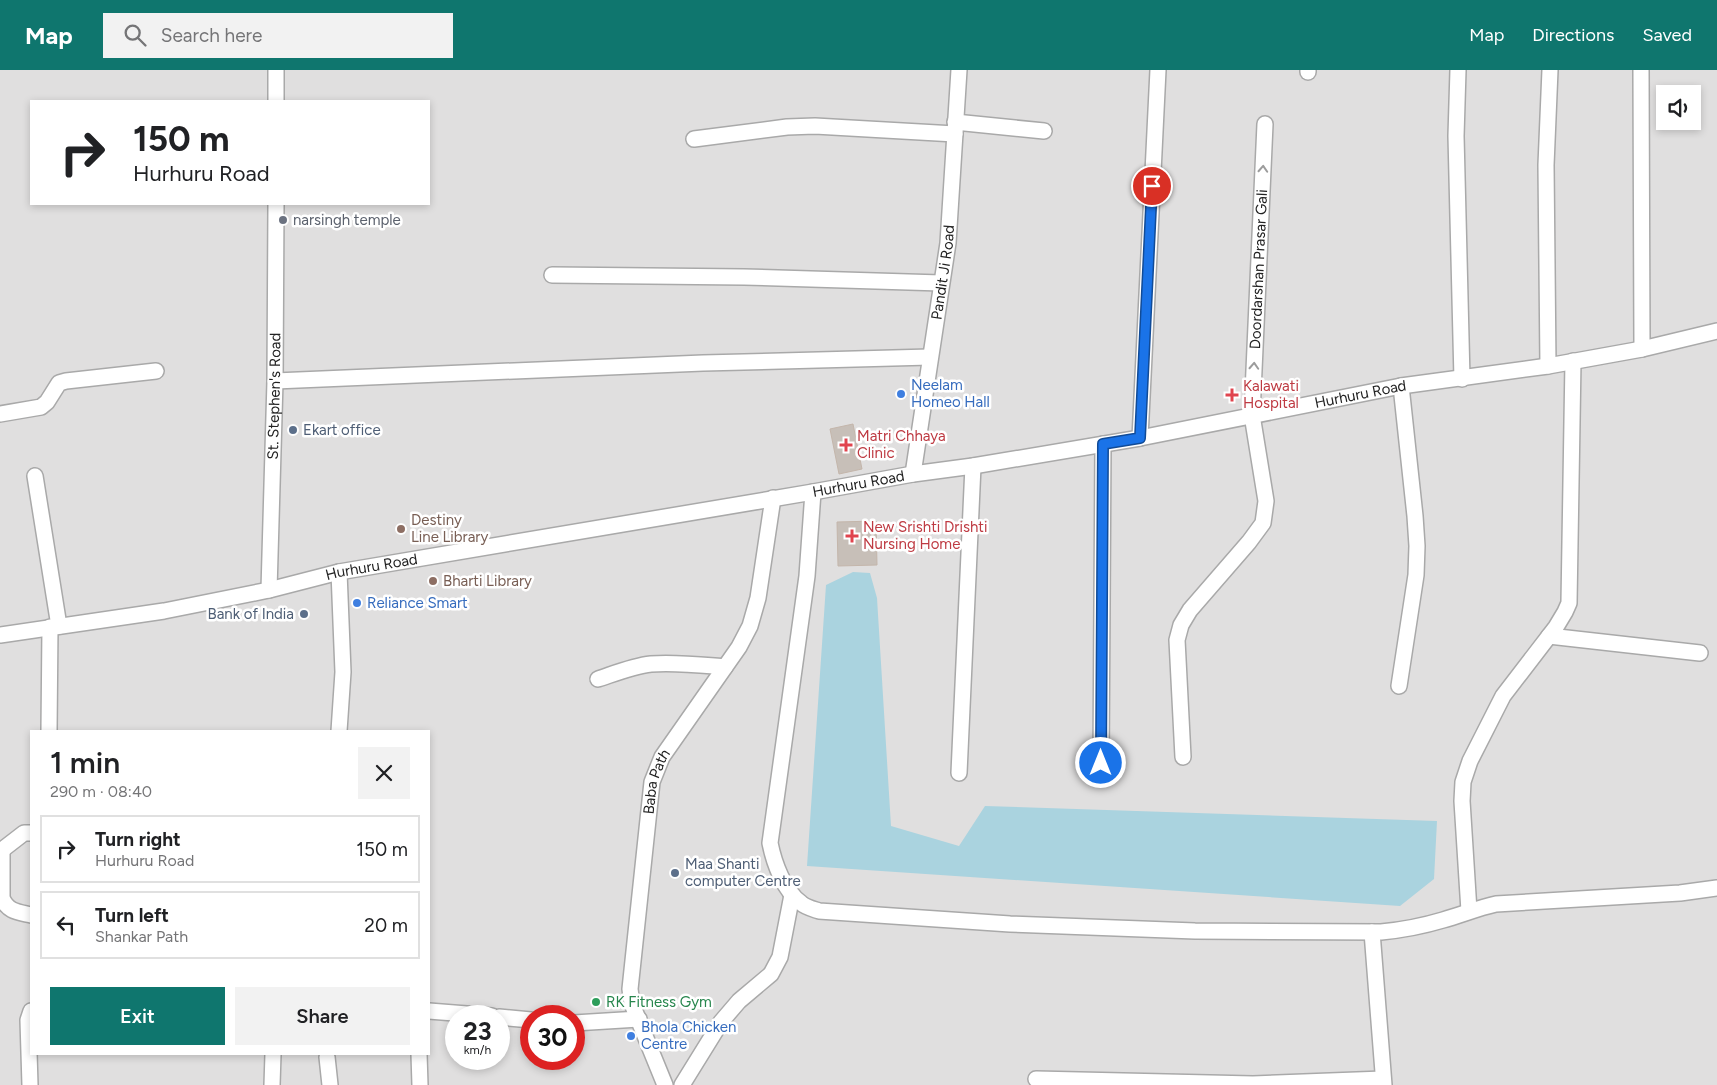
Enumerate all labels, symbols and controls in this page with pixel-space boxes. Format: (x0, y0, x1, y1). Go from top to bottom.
search box (103, 13, 453, 58)
text: Map (25, 21, 73, 50)
icon: search (121, 21, 149, 49)
text: Search here (161, 24, 262, 47)
text: Map (1469, 24, 1504, 46)
text: Directions (1532, 24, 1614, 46)
text: Saved (1642, 24, 1692, 46)
map controls (1656, 85, 1701, 130)
button: sound (1656, 85, 1701, 130)
text: 150 m (133, 118, 230, 160)
icon: right (50, 120, 115, 185)
text: Hurhuru Road (133, 160, 270, 187)
pin (1131, 165, 1173, 207)
one-way arrow (1258, 165, 1269, 173)
icon: arrive (1138, 172, 1166, 200)
street label: Doordarshan Prasar Gali (1246, 189, 1271, 350)
place label: narsingh temple (293, 211, 401, 229)
marker: narsingh temple (277, 214, 289, 226)
street label: Pandit Ji Road (927, 224, 958, 321)
street label: St. Stephen's Road (264, 333, 284, 460)
one-way arrow (1249, 362, 1260, 370)
place label: Neelam Homeo Hall (911, 376, 990, 411)
street label: Hurhuru Road (1313, 376, 1407, 412)
place label: Kalawati Hospital (1243, 377, 1299, 412)
marker: Neelam Homeo Hall (895, 388, 907, 400)
marker: Kalawati Hospital (1225, 388, 1239, 402)
place label: Ekart office (303, 421, 381, 439)
marker: Ekart office (287, 424, 299, 436)
place label: Matri Chhaya Clinic (857, 427, 946, 462)
marker: Matri Chhaya Clinic (839, 438, 853, 452)
street label: Hurhuru Road (811, 467, 906, 501)
place label: Destiny Line Library (411, 511, 488, 546)
place label: New Srishti Drishti Nursing Home (863, 518, 987, 553)
marker: Destiny Line Library (395, 523, 407, 535)
marker: New Srishti Drishti Nursing Home (845, 529, 859, 543)
street label: Hurhuru Road (323, 550, 419, 584)
place label: Bharti Library (443, 572, 532, 590)
marker: Bharti Library (427, 575, 439, 587)
place label: Reliance Smart (367, 594, 468, 612)
marker: Reliance Smart (351, 597, 363, 609)
place label: Bank of India (208, 605, 294, 623)
marker: Bank of India (298, 608, 310, 620)
position arrow (1074, 736, 1126, 788)
text: 1 min (50, 744, 120, 781)
street label: Baba Path (640, 745, 674, 815)
button: close (358, 747, 410, 799)
text: 290 m · 08:40 (50, 782, 152, 801)
text: Turn right (95, 828, 181, 851)
icon: right (52, 835, 80, 863)
text: 150 m (356, 838, 408, 861)
text: Hurhuru Road (95, 851, 194, 870)
place label: Maa Shanti computer Centre (685, 855, 801, 890)
marker: Maa Shanti computer Centre (669, 867, 681, 879)
text: Turn left (95, 904, 169, 927)
icon: left (52, 911, 80, 939)
text: 20 m (364, 914, 408, 937)
text: Shankar Path (95, 927, 188, 946)
button: Exit (50, 987, 225, 1045)
button: Share (235, 987, 410, 1045)
place label: RK Fitness Gym (606, 993, 712, 1011)
marker: RK Fitness Gym (590, 996, 602, 1008)
speed limit sign: 30 (520, 1005, 585, 1070)
text: 23 (463, 1016, 492, 1046)
place label: Bhola Chicken Centre (641, 1018, 736, 1053)
marker: Bhola Chicken Centre (625, 1030, 637, 1042)
text: km/h (464, 1043, 491, 1057)

